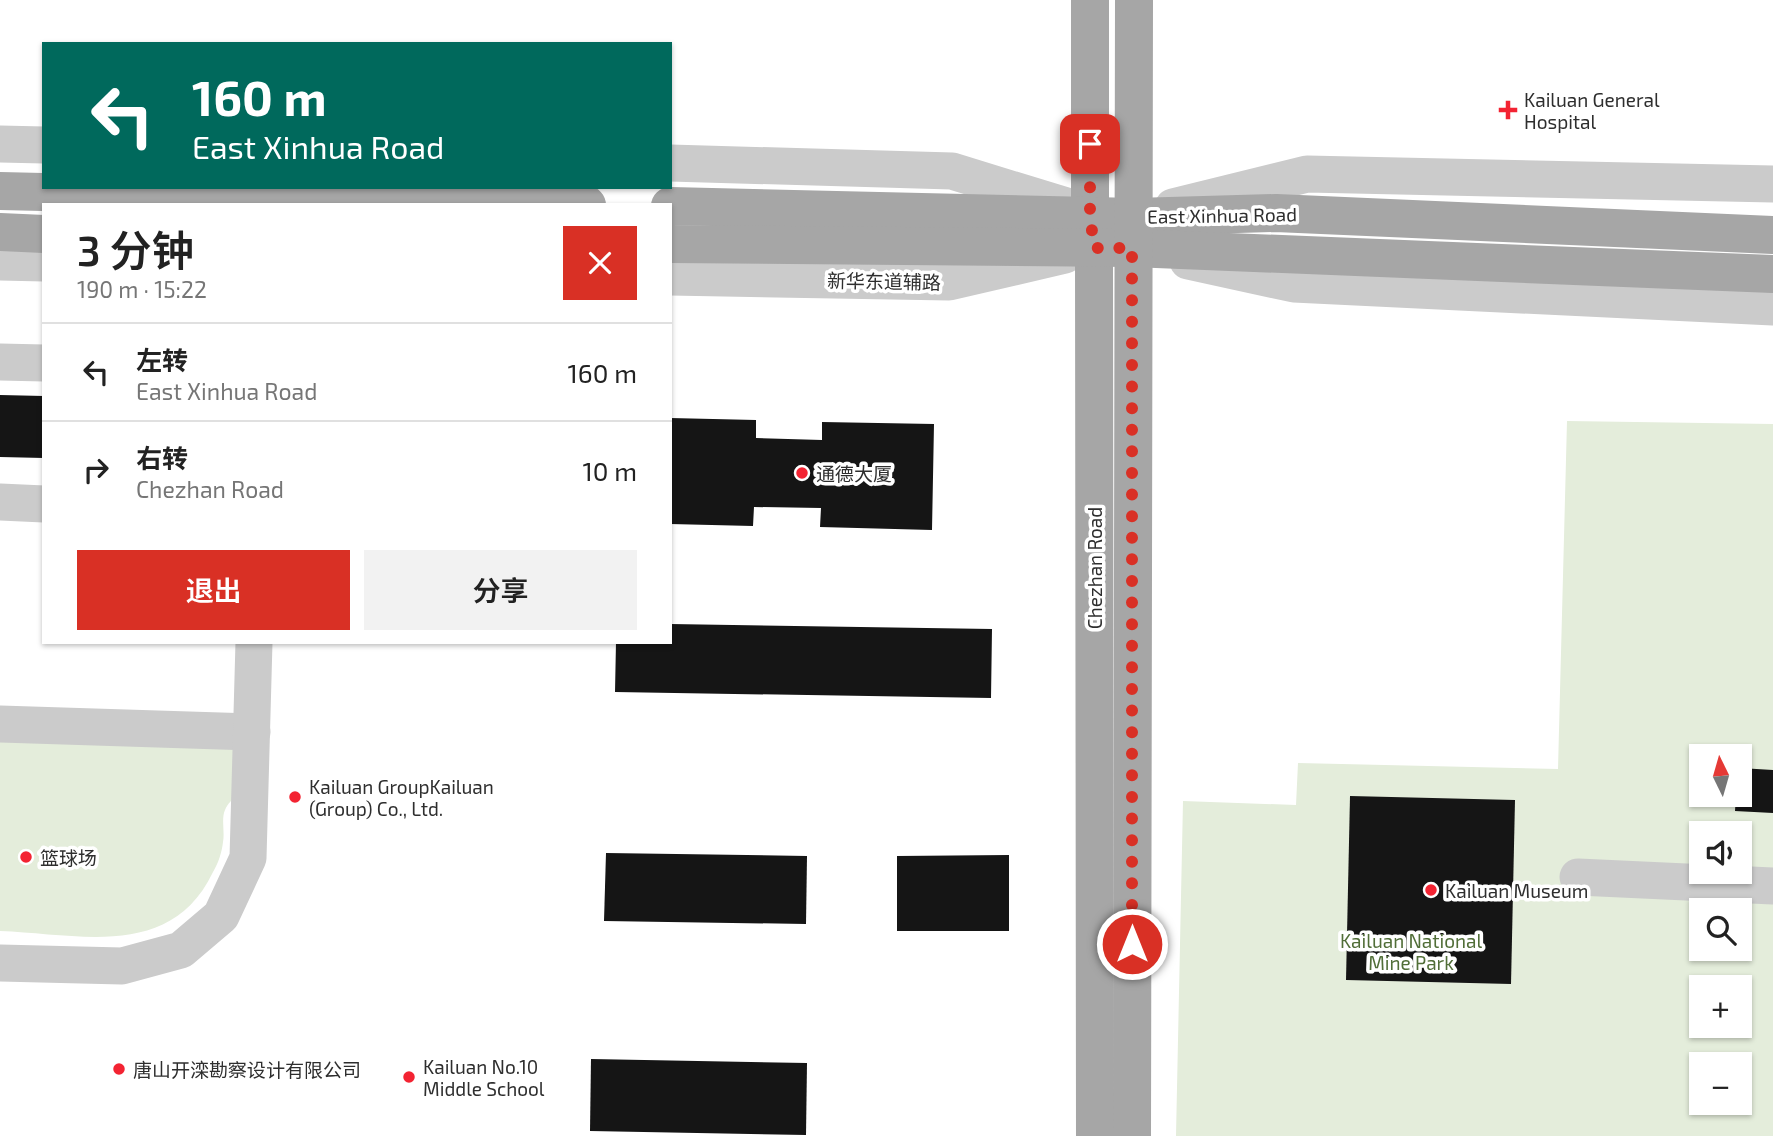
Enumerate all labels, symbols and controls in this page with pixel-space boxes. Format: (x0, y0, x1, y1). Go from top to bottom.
text: 160 m (192, 67, 327, 126)
icon: left (77, 70, 168, 161)
place label: Kailuan General Hospital (1524, 88, 1660, 133)
marker: Kailuan General Hospital (1498, 100, 1518, 120)
pin (1060, 114, 1120, 174)
icon: arrive (1071, 125, 1109, 163)
text: East Xinhua Road (192, 127, 444, 165)
street label: East Xinhua Road (1147, 202, 1297, 228)
text: 3 分钟 (77, 224, 194, 274)
button: close (563, 226, 637, 300)
street label: 新华东道辅路 (827, 269, 941, 293)
text: 190 m · 15:22 (77, 275, 207, 303)
text: 左转 (136, 344, 188, 375)
icon: left (77, 353, 115, 391)
text: 160 m (568, 357, 637, 388)
text: East Xinhua Road (136, 377, 317, 405)
text: 右转 (136, 442, 188, 473)
icon: right (77, 451, 115, 489)
text: 10 m (582, 455, 637, 486)
place label: 通德大厦 (816, 462, 892, 485)
marker: 通德大厦 (794, 465, 810, 481)
text: Chezhan Road (136, 475, 284, 503)
street label: Chezhan Road (1083, 507, 1106, 629)
button: 退出 (77, 550, 350, 630)
button: 分享 (364, 550, 637, 630)
north arrow (1689, 744, 1752, 807)
map controls (1689, 744, 1752, 1115)
place label: Kailuan GroupKailuan (Group) Co., Ltd. (309, 775, 494, 820)
marker: Kailuan GroupKailuan (Group) Co., Ltd. (287, 789, 303, 805)
button: sound (1689, 821, 1752, 884)
place label: 篮球场 (40, 846, 97, 869)
marker: 篮球场 (18, 849, 34, 865)
place label: Kailuan Museum (1445, 879, 1588, 902)
marker: Kailuan Museum (1423, 882, 1439, 898)
button: search (1689, 898, 1752, 961)
position arrow (1095, 907, 1169, 981)
park label: Kailuan National Mine Park (1340, 929, 1482, 974)
button: + (1689, 975, 1752, 1038)
button: − (1689, 1052, 1752, 1115)
place label: Kailuan No.10 Middle School (423, 1055, 545, 1100)
place label: 唐山开滦勘察设计有限公司 (133, 1058, 361, 1081)
marker: 唐山开滦勘察设计有限公司 (111, 1061, 127, 1077)
marker: Kailuan No.10 Middle School (401, 1069, 417, 1085)

